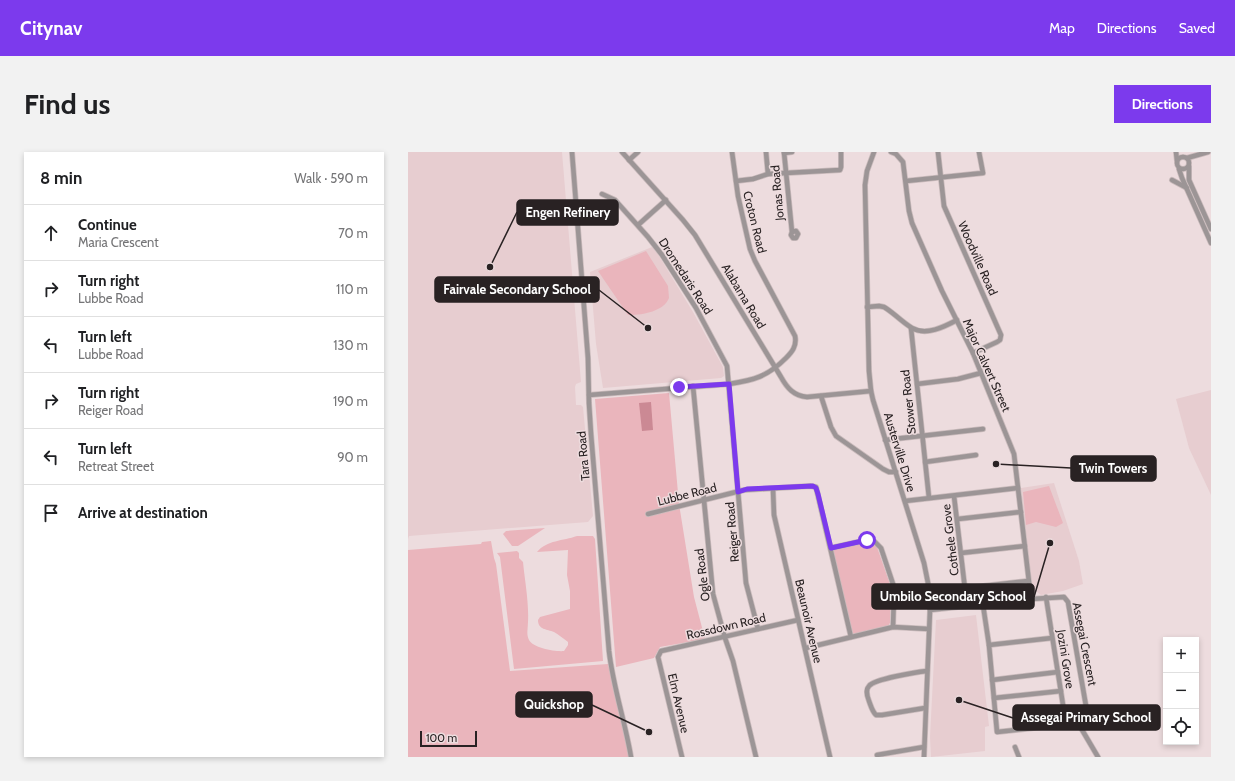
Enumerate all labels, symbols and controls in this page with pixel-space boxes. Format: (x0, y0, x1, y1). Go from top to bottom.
text: Citynav (20, 17, 82, 40)
text: Map (1049, 19, 1075, 37)
text: Directions (1097, 19, 1157, 37)
text: Saved (1179, 19, 1215, 37)
button: Directions (1114, 85, 1211, 123)
text: Find us (24, 87, 110, 121)
street label: Jonas Road (767, 165, 787, 222)
text: 8 min (40, 168, 82, 188)
text: Walk · 590 m (294, 170, 368, 186)
street label: Croton Road (740, 189, 770, 255)
callout: Engen Refinery (517, 200, 618, 225)
text: Engen Refinery (525, 204, 611, 220)
text: Continue (78, 216, 137, 234)
street label: Woodville Road (955, 219, 1001, 297)
icon: ahead (40, 222, 62, 244)
text: 70 m (338, 225, 368, 241)
text: Maria Crescent (78, 234, 159, 250)
street label: Dromedaris Road (656, 235, 716, 317)
street label: Alabama Road (719, 261, 769, 331)
text: Turn right (78, 272, 139, 290)
callout: Fairvale Secondary School (435, 277, 599, 302)
icon: right (40, 278, 62, 300)
text: 110 m (336, 281, 368, 297)
text: Fairvale Secondary School (443, 281, 591, 297)
text: Lubbe Road (78, 290, 143, 306)
street label: Major Calvert Street (960, 316, 1014, 414)
text: Turn left (78, 328, 132, 346)
icon: left (40, 334, 62, 356)
text: 130 m (333, 337, 368, 353)
text: Lubbe Road (78, 346, 143, 362)
street label: Stower Road (897, 369, 919, 435)
route end (670, 378, 688, 396)
text: Turn right (78, 384, 139, 402)
icon: right (40, 390, 62, 412)
text: 190 m (333, 393, 368, 409)
text: Reiger Road (78, 402, 143, 418)
street label: Austerville Drive (881, 410, 919, 494)
street label: Tara Road (573, 431, 593, 481)
text: Turn left (78, 440, 132, 458)
icon: left (40, 446, 62, 468)
text: 90 m (337, 449, 368, 465)
callout: Twin Towers (1071, 456, 1156, 481)
text: Retreat Street (78, 458, 154, 474)
text: Twin Towers (1079, 460, 1148, 476)
street label: Lubbe Road (656, 479, 718, 509)
street label: Reiger Road (722, 501, 742, 563)
icon: arrive (40, 502, 62, 524)
street label: Cothele Grove (938, 503, 962, 577)
text: Arrive at destination (78, 504, 208, 522)
route start (858, 531, 876, 549)
street label: Ogle Road (691, 548, 713, 602)
street label: Beaunoir Avenue (792, 578, 826, 664)
callout: Umbilo Secondary School (872, 584, 1034, 609)
text: Umbilo Secondary School (880, 588, 1027, 604)
street label: Assegai Crescent (1070, 601, 1100, 687)
street label: Rossdown Road (685, 610, 767, 642)
street label: Jozini Grove (1054, 627, 1078, 690)
map controls (1163, 637, 1199, 745)
button: + (1163, 637, 1199, 673)
street label: Elm Avenue (665, 672, 693, 734)
button: − (1163, 673, 1199, 709)
callout: Quickshop (516, 692, 592, 717)
text: Quickshop (524, 696, 584, 712)
callout: Assegai Primary School (1013, 705, 1160, 730)
text: Assegai Primary School (1021, 709, 1152, 725)
button: locate (1163, 709, 1199, 745)
scale bar (420, 729, 477, 748)
text: 100 m (426, 731, 457, 745)

